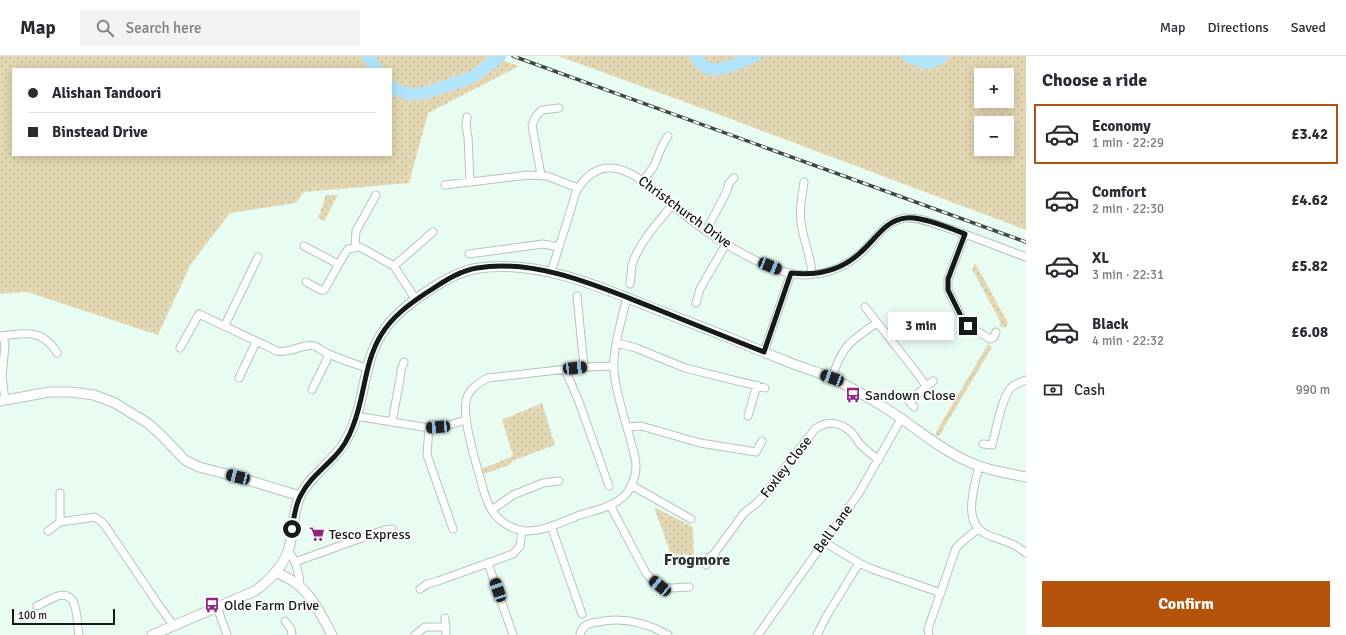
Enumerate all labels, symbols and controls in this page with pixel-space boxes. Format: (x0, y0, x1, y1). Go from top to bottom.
search box (80, 10, 360, 46)
text: Map (20, 16, 56, 40)
icon: search (94, 17, 116, 39)
text: Search here (126, 19, 201, 37)
text: Map (1160, 19, 1186, 36)
text: Directions (1208, 19, 1269, 36)
text: Saved (1291, 19, 1326, 36)
map controls (974, 68, 1014, 156)
button: + (974, 68, 1014, 108)
text: Choose a ride (1042, 69, 1147, 91)
text: Alishan Tandoori (52, 84, 161, 102)
button: − (974, 116, 1014, 156)
icon: car (1044, 116, 1080, 152)
text: Economy (1092, 117, 1151, 135)
text: Binstead Drive (52, 123, 148, 141)
text: £3.42 (1291, 125, 1328, 143)
text: 1 min · 22:29 (1092, 135, 1164, 151)
street label: Christchurch Drive (635, 172, 735, 252)
icon: car (1044, 182, 1080, 218)
text: Comfort (1092, 183, 1146, 201)
text: £4.62 (1291, 191, 1328, 209)
text: 2 min · 22:30 (1092, 201, 1164, 217)
icon: car (1044, 248, 1080, 284)
text: XL (1092, 249, 1109, 267)
car (757, 256, 783, 276)
text: £5.82 (1291, 257, 1328, 275)
text: 3 min · 22:31 (1092, 267, 1164, 283)
callout: 3 min (888, 312, 954, 340)
icon: car (1044, 314, 1080, 350)
text: Black (1092, 315, 1129, 333)
route end (959, 317, 977, 335)
text: 3 min (905, 318, 937, 334)
text: £6.08 (1291, 323, 1328, 341)
text: 4 min · 22:32 (1092, 333, 1164, 349)
car (562, 361, 588, 375)
car (819, 368, 845, 388)
icon: cash (1042, 379, 1064, 401)
text: Cash (1074, 381, 1105, 399)
text: 990 m (1296, 382, 1330, 398)
bus stop icon: Sandown Close (844, 386, 862, 404)
place label: Sandown Close (865, 387, 956, 404)
car (426, 420, 450, 434)
street label: Foxley Close (757, 433, 815, 501)
car (225, 468, 251, 486)
street label: Bell Lane (810, 502, 856, 556)
route start (283, 520, 301, 538)
supermarket icon: Tesco Express (308, 525, 326, 543)
place label: Tesco Express (329, 526, 411, 543)
district label: Frogmore (664, 550, 730, 570)
car (647, 574, 673, 598)
car (488, 577, 508, 603)
button: Confirm (1042, 581, 1330, 627)
bus stop icon: Olde Farm Drive (203, 596, 221, 614)
place label: Olde Farm Drive (224, 597, 319, 614)
scale bar (12, 607, 115, 626)
text: 100 m (18, 609, 47, 622)

